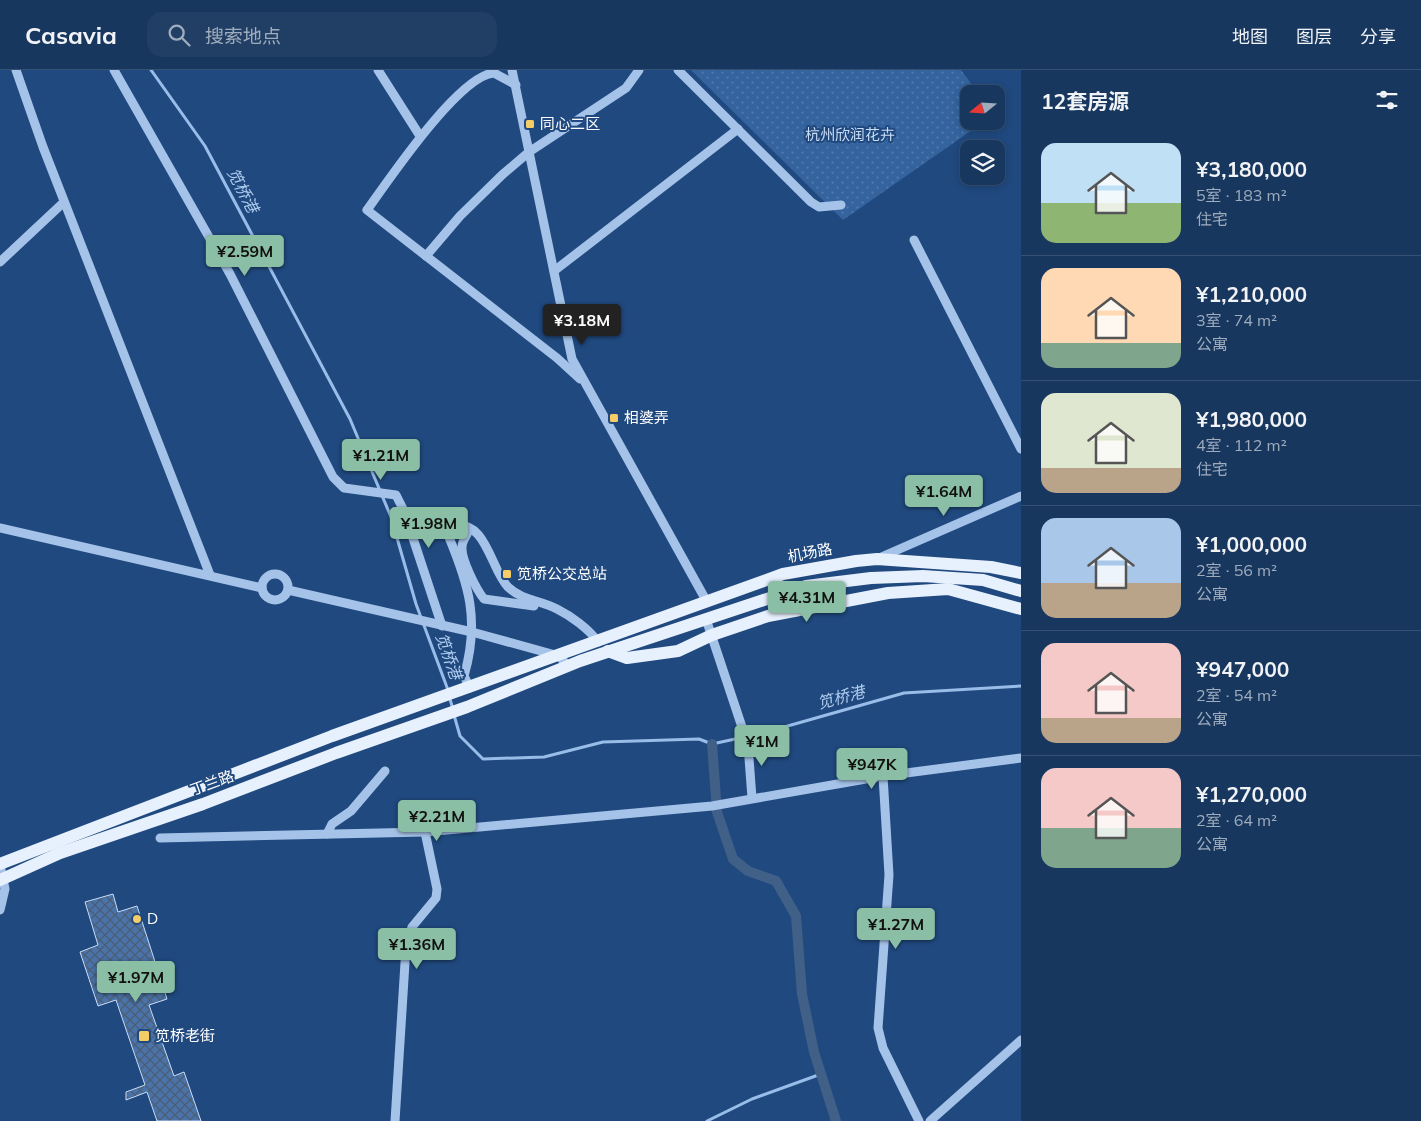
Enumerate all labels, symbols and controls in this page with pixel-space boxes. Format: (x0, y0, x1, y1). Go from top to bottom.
search box (147, 12, 497, 57)
text: Casavia (25, 20, 117, 50)
icon: search (165, 21, 193, 49)
text: 搜索地点 (205, 24, 281, 48)
text: 地图 (1232, 25, 1268, 48)
text: 图层 (1296, 25, 1332, 48)
text: 分享 (1360, 25, 1396, 48)
north arrow (960, 85, 1005, 130)
map controls (960, 85, 1005, 185)
icon: filters (1373, 86, 1401, 114)
text: 12套房源 (1041, 88, 1129, 114)
place label: 同心二区 (540, 114, 600, 133)
marker: 同心二区 (524, 118, 536, 130)
park label: 杭州欣润花卉 (805, 125, 895, 144)
button: layers (960, 140, 1005, 185)
text: ¥3,180,000 (1196, 156, 1307, 182)
icon: home (1081, 163, 1141, 223)
water label: 笕桥港 (223, 164, 264, 218)
text: 5室 · 183 m² (1196, 185, 1287, 205)
text: 住宅 (1196, 209, 1228, 229)
pin: ¥2.59M (204, 234, 286, 277)
text: ¥2.59M (217, 241, 273, 261)
text: ¥1,210,000 (1196, 281, 1307, 307)
icon: home (1081, 288, 1141, 348)
pin: ¥3.18M (541, 304, 623, 346)
text: ¥3.18M (554, 310, 610, 330)
text: 3室 · 74 m² (1196, 310, 1277, 330)
text: 公寓 (1196, 334, 1228, 354)
text: ¥1,980,000 (1196, 406, 1307, 432)
place label: 相婆弄 (624, 408, 669, 427)
marker: 相婆弄 (608, 412, 620, 424)
icon: home (1081, 413, 1141, 473)
text: 4室 · 112 m² (1196, 435, 1287, 455)
pin: ¥1.21M (340, 438, 422, 481)
text: ¥1.21M (353, 445, 409, 465)
text: 住宅 (1196, 459, 1228, 479)
pin: ¥1.64M (903, 474, 985, 517)
text: ¥1.64M (916, 481, 972, 501)
pin: ¥1.98M (388, 506, 470, 549)
text: ¥1.98M (401, 513, 457, 533)
text: ¥1,000,000 (1196, 531, 1307, 557)
icon: home (1081, 538, 1141, 598)
street label: 机场路 (786, 539, 834, 566)
text: 2室 · 56 m² (1196, 560, 1277, 580)
place label: 笕桥公交总站 (517, 564, 607, 583)
marker: 笕桥公交总站 (501, 568, 513, 580)
pin: ¥4.31M (766, 580, 848, 623)
text: 公寓 (1196, 584, 1228, 604)
text: ¥4.31M (779, 587, 835, 607)
water label: 笕桥港 (431, 630, 467, 684)
text: ¥947,000 (1196, 656, 1289, 682)
icon: home (1081, 663, 1141, 723)
water label: 笕桥港 (815, 681, 869, 713)
text: 2室 · 54 m² (1196, 685, 1277, 705)
text: 公寓 (1196, 709, 1228, 729)
pin: ¥1M (738, 724, 786, 767)
text: ¥1M (745, 731, 779, 751)
pin: ¥947K (837, 748, 907, 790)
text: ¥947K (847, 754, 897, 774)
street label: 丁兰路 (187, 766, 236, 799)
text: ¥1,270,000 (1196, 781, 1307, 807)
icon: home (1081, 788, 1141, 848)
pin: ¥2.21M (396, 800, 478, 842)
text: ¥2.21M (409, 806, 465, 826)
text: 2室 · 64 m² (1196, 810, 1277, 830)
text: 公寓 (1196, 834, 1228, 854)
pin: ¥1.27M (855, 908, 937, 950)
place label: D (147, 909, 158, 928)
marker: D (131, 913, 143, 925)
text: ¥1.27M (868, 914, 924, 934)
pin: ¥1.36M (376, 928, 458, 970)
text: ¥1.36M (389, 934, 445, 954)
pin: ¥1.97M (95, 960, 177, 1003)
text: ¥1.97M (108, 967, 164, 987)
place label: 笕桥老街 (155, 1026, 215, 1045)
marker: 笕桥老街 (137, 1029, 151, 1043)

